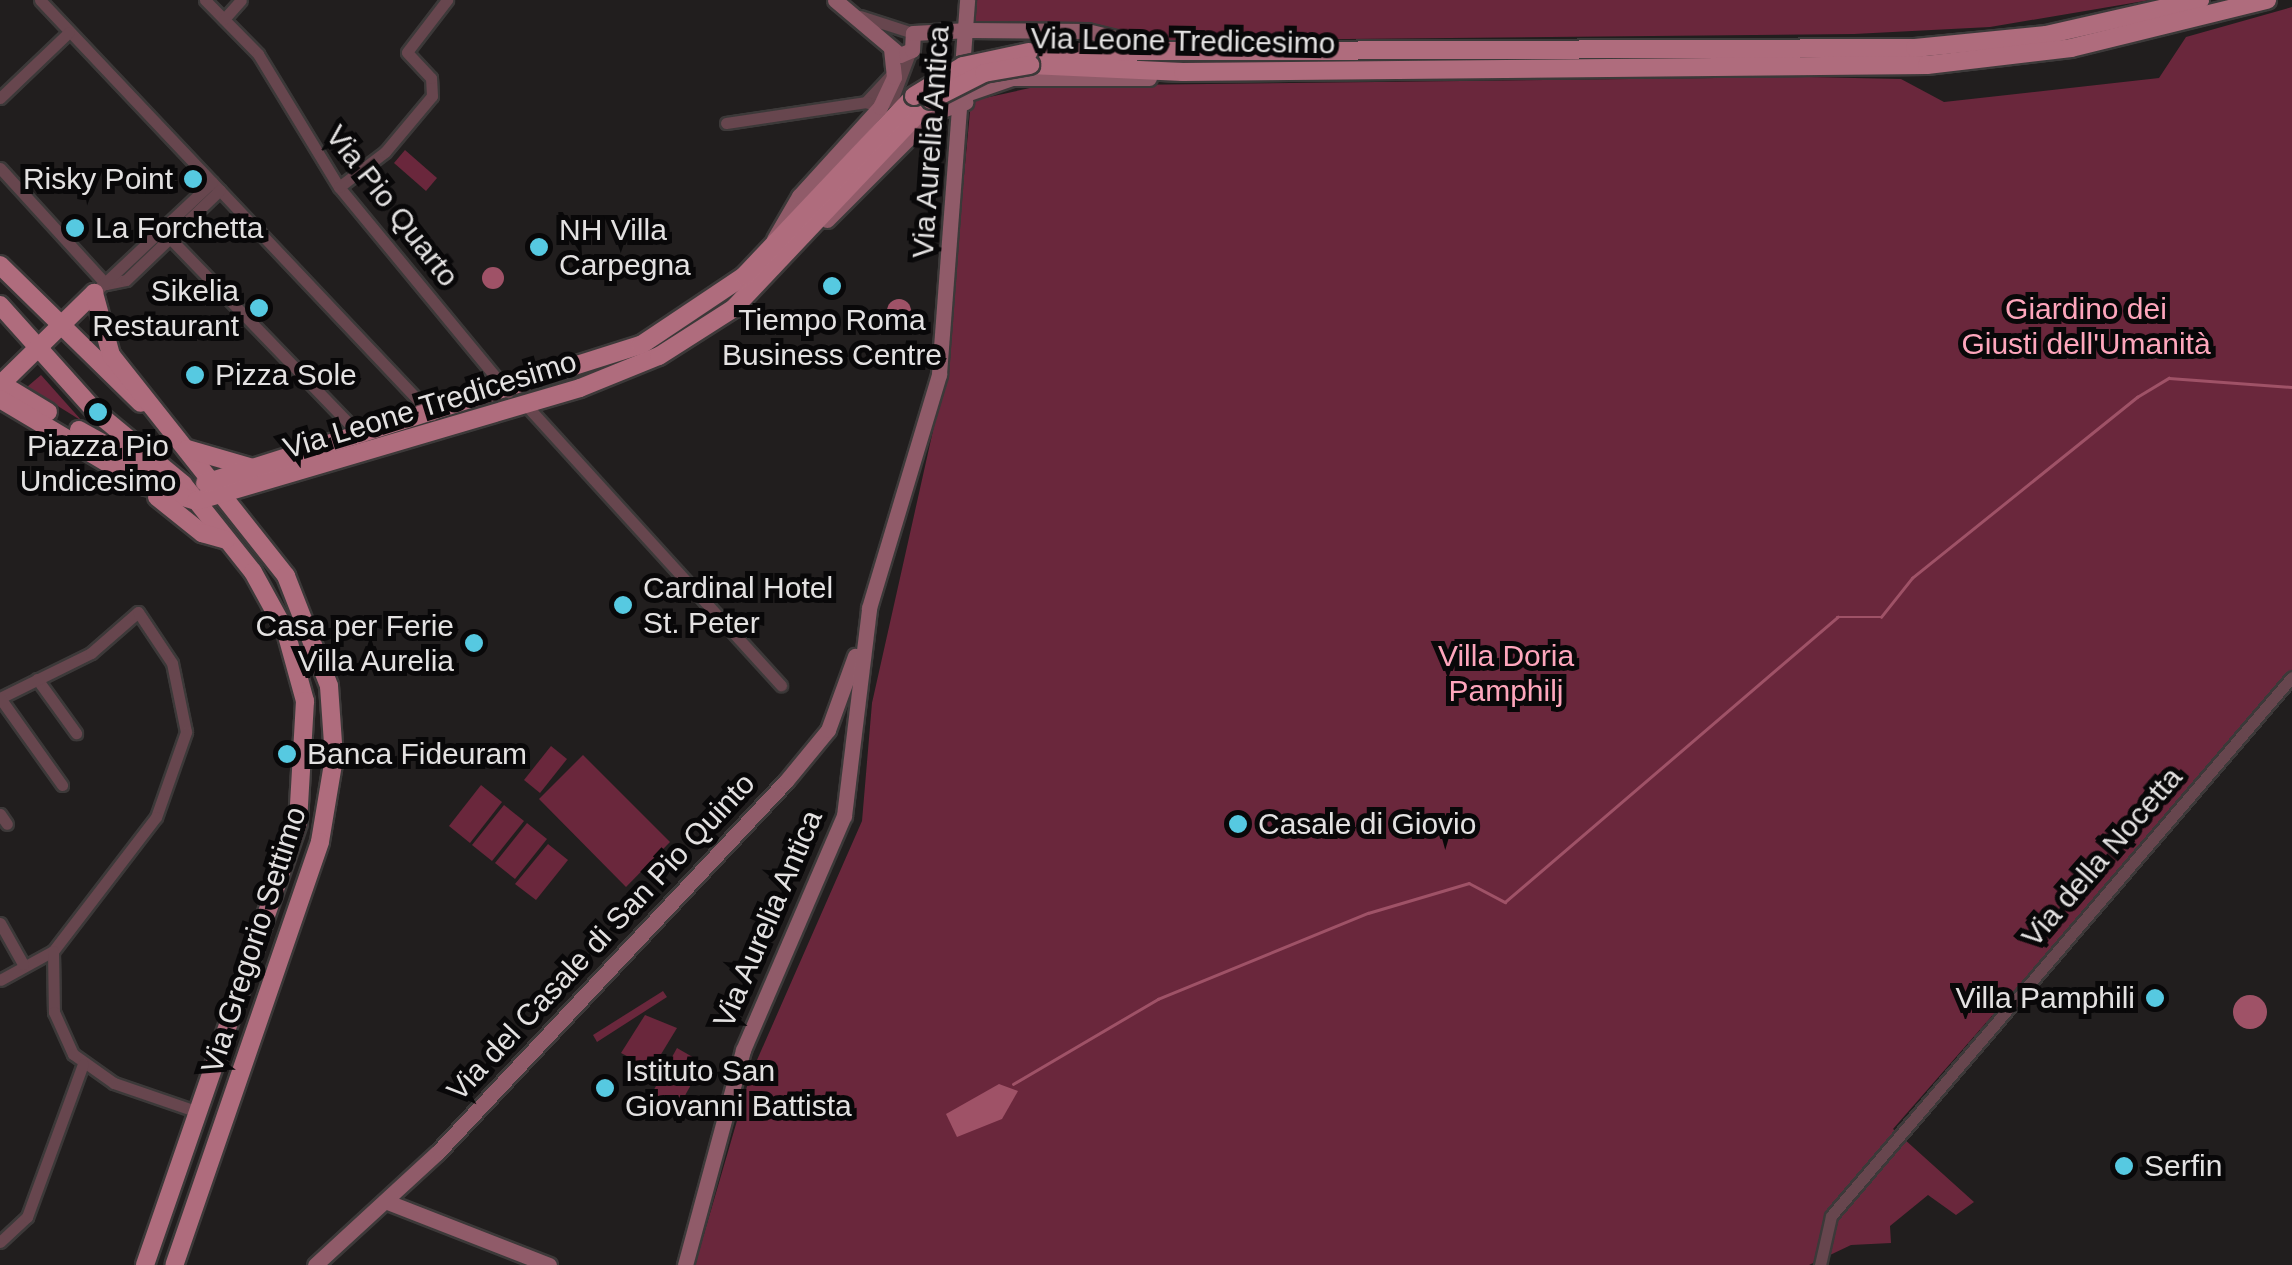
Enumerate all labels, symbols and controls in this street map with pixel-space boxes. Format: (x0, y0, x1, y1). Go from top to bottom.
street label: Via Leone Tredicesimo (1030, 20, 1336, 62)
street label: Via Aurelia Antica (905, 23, 957, 261)
street label: Via Pio Quarto (318, 118, 466, 294)
place label: Risky Point (23, 161, 173, 197)
marker: Risky Point (182, 168, 204, 190)
place label: La Forchetta (95, 210, 263, 246)
place label: NH Villa Carpegna (559, 212, 691, 282)
marker: La Forchetta (64, 217, 86, 239)
marker: NH Villa Carpegna (528, 236, 550, 258)
place label: Sikelia Restaurant (92, 273, 239, 344)
marker: Tiempo Roma Business Centre (821, 275, 843, 297)
park label: Giardino dei Giusti dell'Umanità (1961, 291, 2211, 362)
marker: Sikelia Restaurant (248, 297, 270, 319)
place label: Tiempo Roma Business Centre (722, 302, 942, 372)
street label: Via Leone Tredicesimo (279, 343, 581, 467)
place label: Pizza Sole (215, 357, 357, 393)
marker: Pizza Sole (184, 364, 206, 386)
marker: Piazza Pio Undicesimo (87, 401, 109, 423)
place label: Piazza Pio Undicesimo (20, 428, 176, 498)
place label: Cardinal Hotel St. Peter (643, 570, 833, 640)
marker: Cardinal Hotel St. Peter (612, 594, 634, 616)
place label: Casa per Ferie Villa Aurelia (256, 608, 454, 678)
marker: Casa per Ferie Villa Aurelia (463, 632, 485, 654)
park label: Villa Doria Pamphilj (1438, 638, 1574, 708)
place label: Banca Fideuram (307, 736, 527, 772)
marker: Banca Fideuram (276, 743, 298, 765)
street label: Via della Nocetta (2014, 760, 2190, 954)
street label: Via del Casale di San Pio Quinto (440, 766, 762, 1108)
street label: Via Gregorio Settimo (194, 802, 314, 1078)
street label: Via Aurelia Antica (705, 803, 831, 1035)
place label: Casale di Giovio (1258, 806, 1476, 842)
marker: Casale di Giovio (1227, 813, 1249, 835)
place label: Villa Pamphili (1955, 980, 2135, 1016)
marker: Villa Pamphili (2144, 987, 2166, 1009)
place label: Istituto San Giovanni Battista (625, 1053, 852, 1124)
marker: Istituto San Giovanni Battista (594, 1077, 616, 1099)
place label: Serfin (2144, 1148, 2222, 1184)
marker: Serfin (2113, 1155, 2135, 1177)

